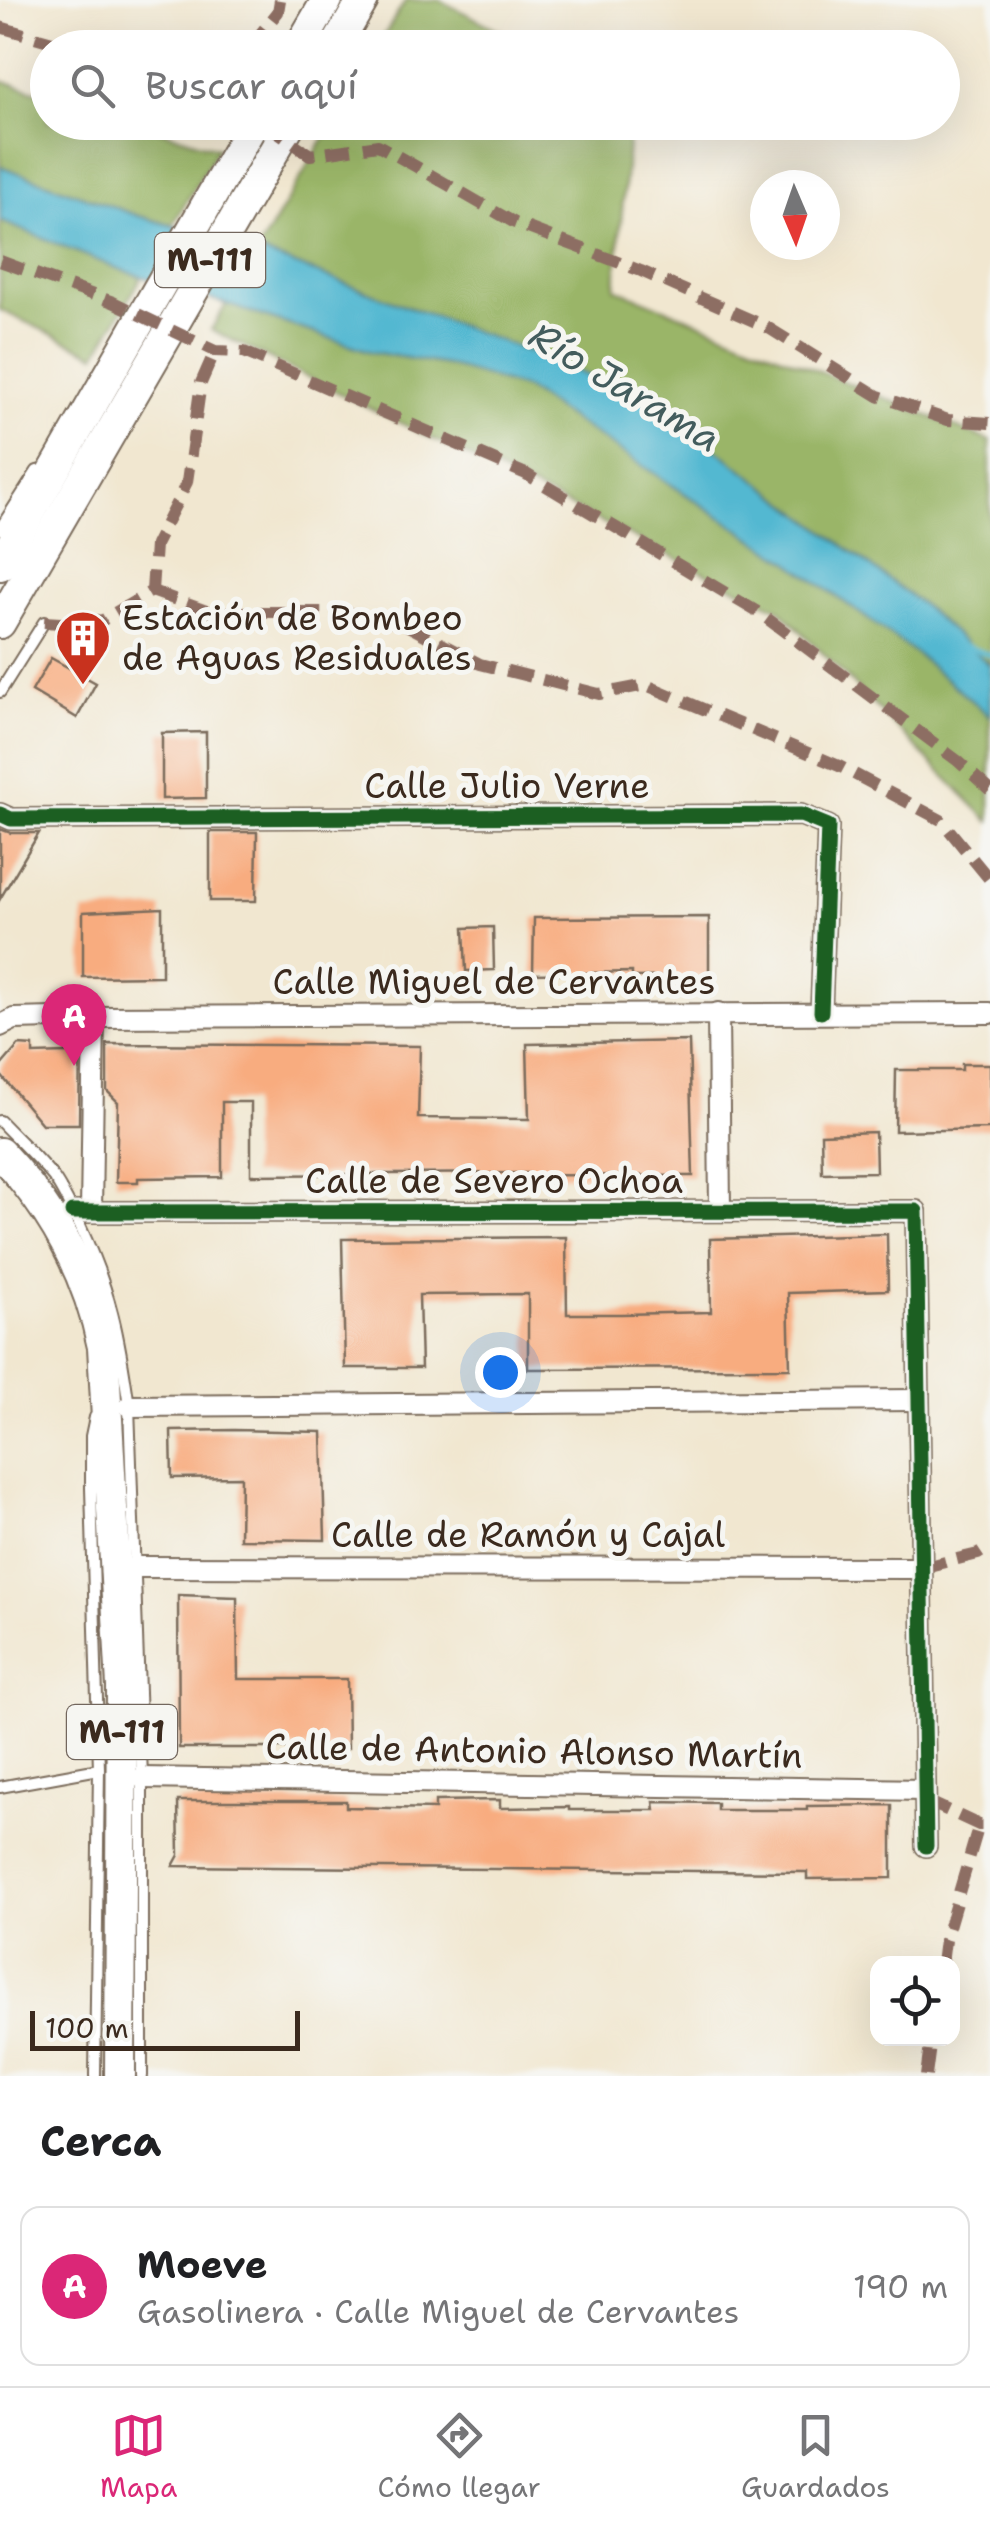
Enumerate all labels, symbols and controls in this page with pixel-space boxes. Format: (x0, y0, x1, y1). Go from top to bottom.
search box (30, 30, 960, 140)
icon: search (65, 58, 120, 113)
text: Buscar aquí (145, 60, 358, 111)
north arrow (750, 170, 840, 260)
road number: M-111 (155, 233, 265, 287)
water label: Río Jarama (520, 309, 731, 464)
place label: Estación de Bombeo de Aguas Residuales (122, 594, 472, 681)
building icon: Estación de Bombeo de Aguas Residuales (53, 608, 113, 687)
street label: Calle Julio Verne (364, 762, 650, 809)
street label: Calle Miguel de Cervantes (273, 958, 716, 1005)
pin: A (42, 984, 106, 1066)
street label: Calle de Severo Ochoa (305, 1157, 683, 1204)
your location (475, 1347, 526, 1398)
street label: Calle de Ramón y Cajal (331, 1511, 726, 1558)
road number: M-111 (67, 1705, 177, 1759)
street label: Calle de Antonio Alonso Martín (265, 1722, 803, 1779)
map controls (870, 1956, 960, 2046)
button: locate (870, 1956, 960, 2046)
scale bar (30, 2006, 300, 2050)
text: 100 m (45, 2009, 129, 2047)
text: Cerca (40, 2113, 161, 2169)
text: Moeve (137, 2239, 268, 2290)
text: A (62, 2265, 87, 2308)
text: 190 m (853, 2265, 948, 2308)
text: Gasolinera · Calle Miguel de Cervantes (137, 2290, 739, 2333)
tab: Mapa (100, 2408, 177, 2506)
tab: Cómo llegar (378, 2408, 541, 2506)
tab: Guardados (741, 2408, 890, 2506)

